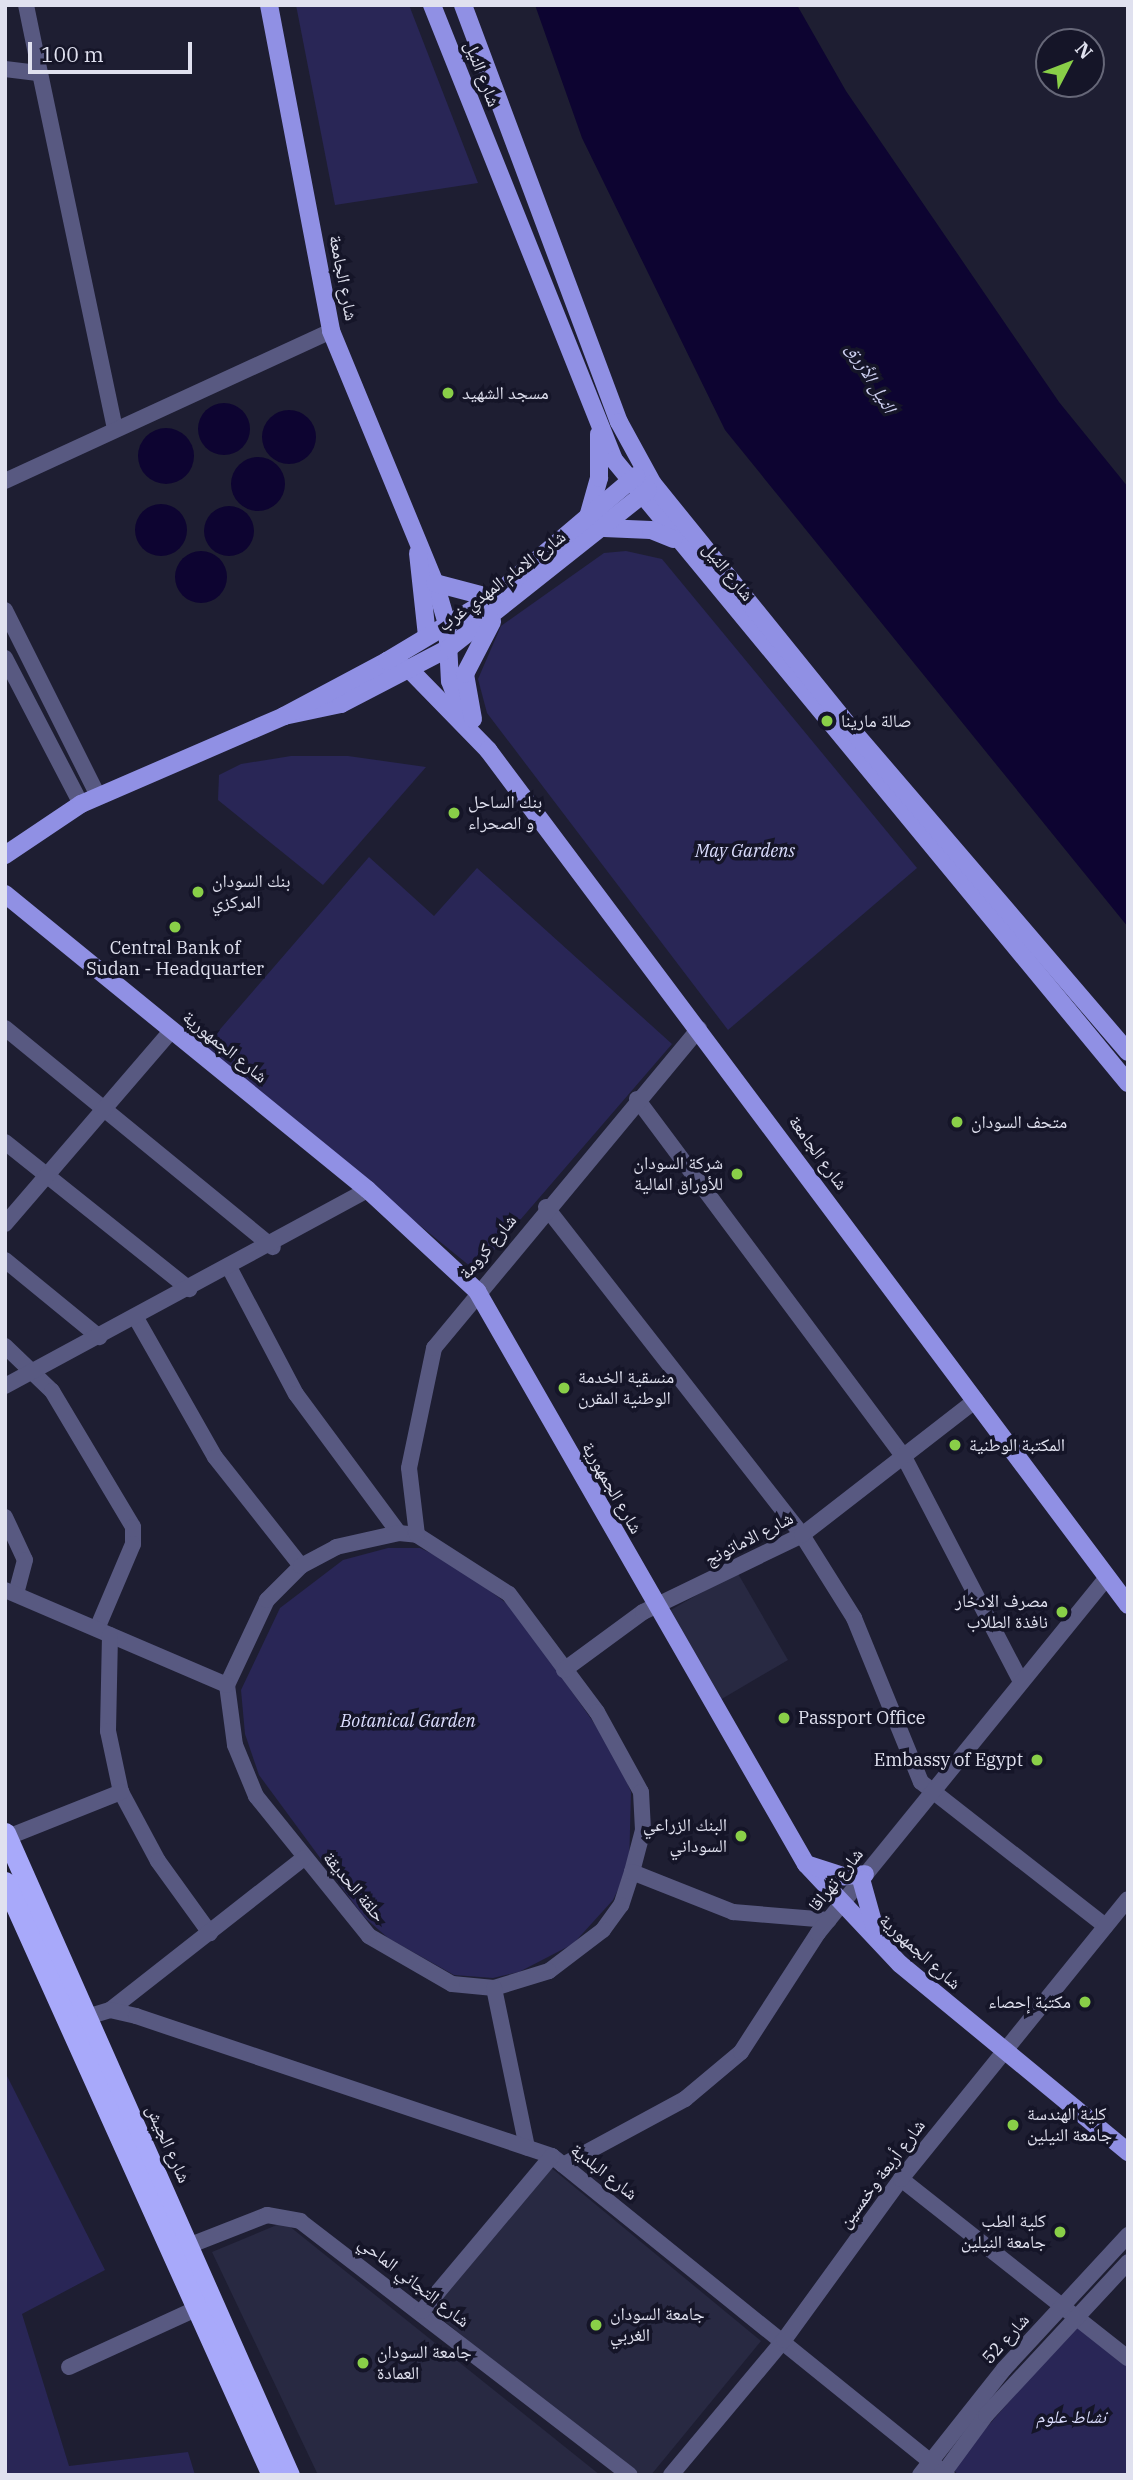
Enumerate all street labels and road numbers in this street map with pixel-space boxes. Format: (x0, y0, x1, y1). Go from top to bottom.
street label: شارع النيل (460, 38, 504, 110)
street label: شارع الجامعة (324, 233, 362, 323)
street label: شارع الامام المهدي غرب (434, 526, 570, 636)
street label: شارع النيل (698, 538, 758, 606)
street label: شارع الجمهورية (178, 1006, 272, 1088)
street label: شارع الجامعة (784, 1112, 852, 1194)
street label: شارع كرومة (455, 1210, 521, 1284)
street label: شارع الجمهورية (577, 1438, 647, 1538)
street label: شارع الاماتونج (701, 1508, 797, 1570)
street label: شارع تهراقا (804, 1844, 868, 1916)
street label: حلقة الحديقة (318, 1847, 390, 1927)
street label: شارع الجمهورية (875, 1910, 965, 1994)
street label: شارع الجيش (141, 2102, 195, 2186)
street label: شارع أربعة وخمسين (834, 2115, 930, 2233)
street label: شارع البلدية (566, 2139, 642, 2205)
street label: شارع التجاني الماحي (354, 2232, 474, 2332)
street label: شارع 52 (978, 2309, 1034, 2369)

